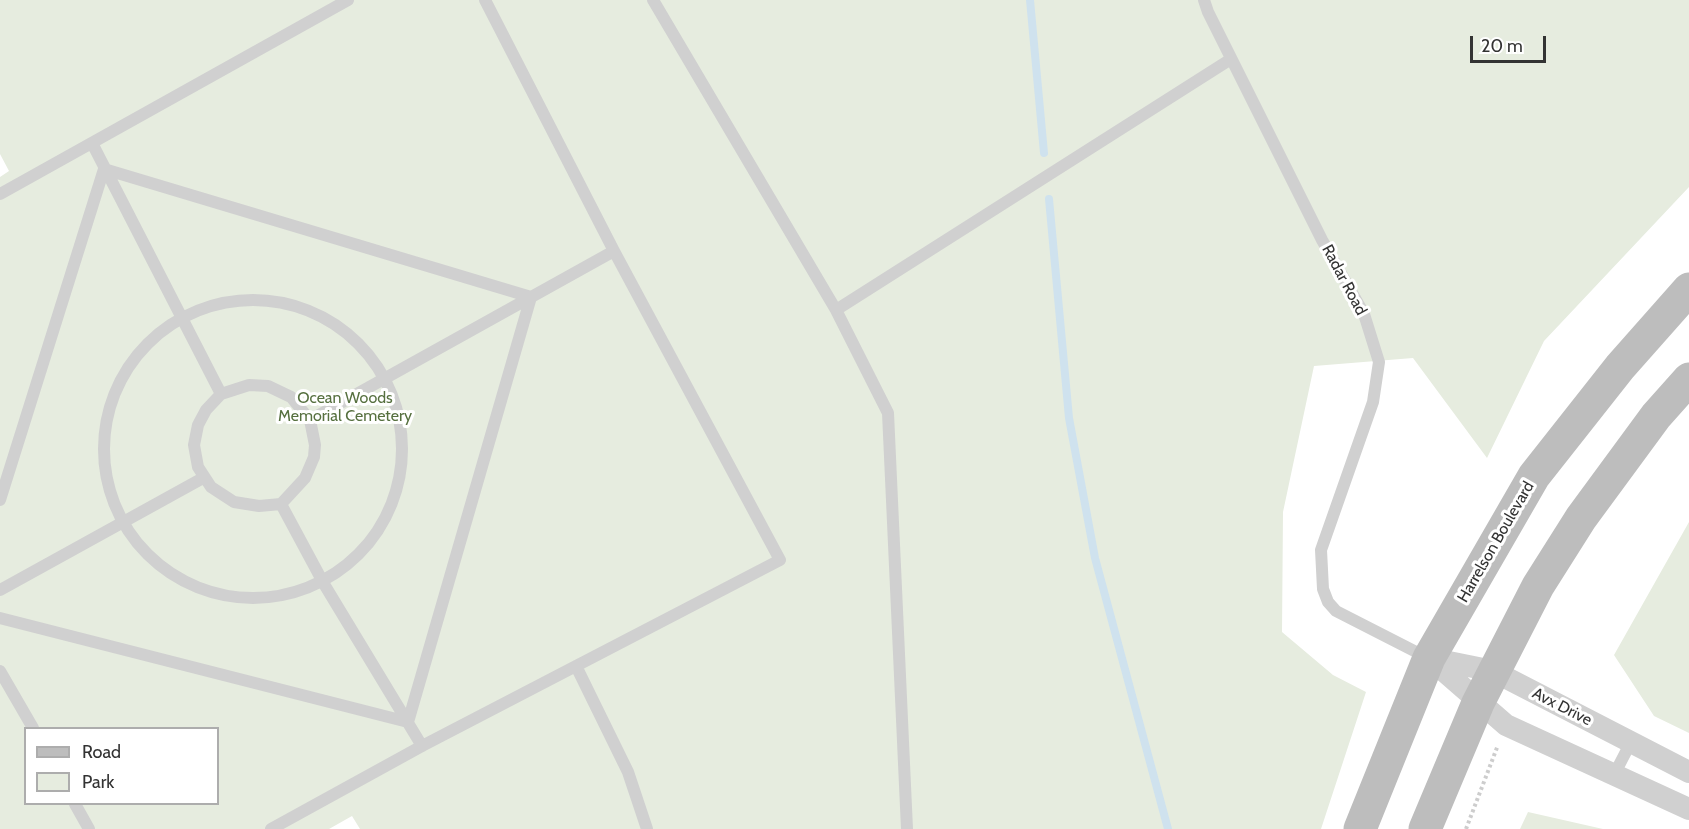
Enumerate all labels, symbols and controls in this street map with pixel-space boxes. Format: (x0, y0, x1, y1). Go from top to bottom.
scale bar (1473, 24, 1550, 62)
text: 20 m (1481, 35, 1523, 57)
street label: Radar Road (1317, 241, 1371, 319)
park label: Ocean Woods Memorial Cemetery (278, 388, 412, 426)
street label: Harrelson Boulevard (1454, 478, 1538, 606)
street label: Avx Drive (1529, 684, 1595, 730)
legend (24, 727, 219, 805)
text: Road (82, 741, 121, 763)
text: Park (82, 771, 114, 793)

